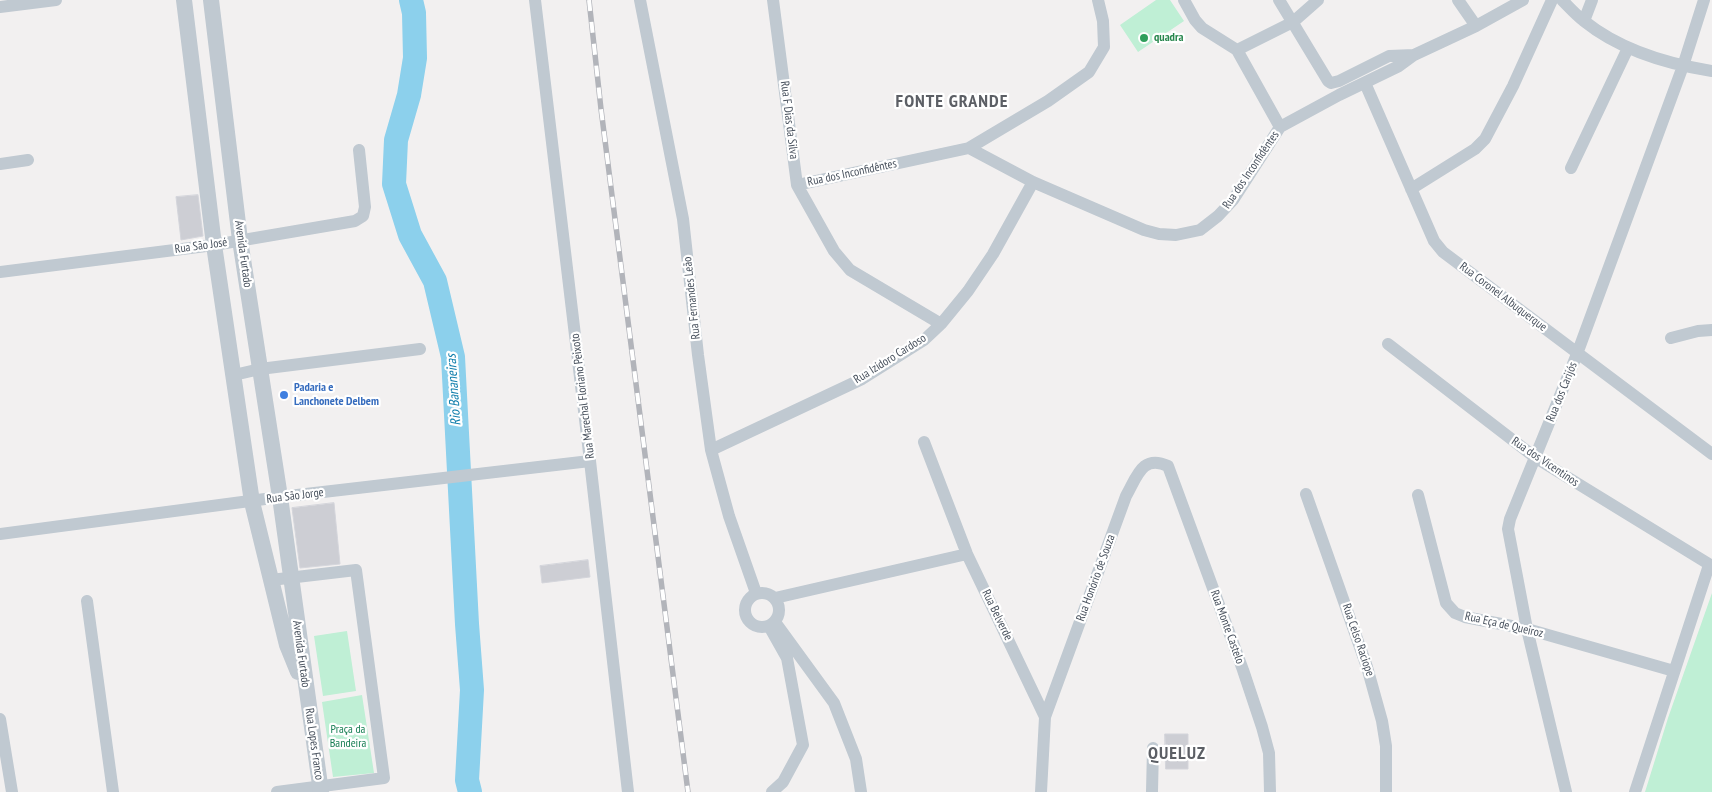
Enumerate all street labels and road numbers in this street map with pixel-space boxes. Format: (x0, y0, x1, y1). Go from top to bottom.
street label: Rua F Dias da Silva (777, 80, 801, 160)
street label: Rua dos Inconfidêntes (1220, 128, 1282, 212)
street label: Rua dos Inconfidêntes (806, 157, 898, 189)
street label: Avenida Furtado (231, 220, 255, 288)
street label: Rua São José (174, 235, 228, 257)
street label: Rua Fernandes Leão (681, 256, 703, 340)
street label: Rua Coronel Albuquerque (1457, 259, 1549, 335)
street label: Rua Izidoro Cardoso (851, 331, 929, 387)
street label: Rua Marechal Floriano Peixoto (568, 333, 598, 459)
street label: Rua dos Carijós (1543, 360, 1581, 424)
street label: Rua dos Vicentinos (1509, 434, 1581, 490)
street label: Rua São Jorge (266, 485, 324, 507)
street label: Rua Honório de Souza (1074, 533, 1118, 623)
street label: Rua Belverde (979, 587, 1015, 643)
street label: Rua Monte Castelo (1207, 588, 1247, 666)
street label: Rua Celso Raciope (1339, 602, 1377, 678)
street label: Rua Eça de Queiroz (1464, 609, 1544, 641)
street label: Avenida Furtado (289, 620, 313, 688)
street label: Rua Lopes Franco (302, 707, 326, 781)

